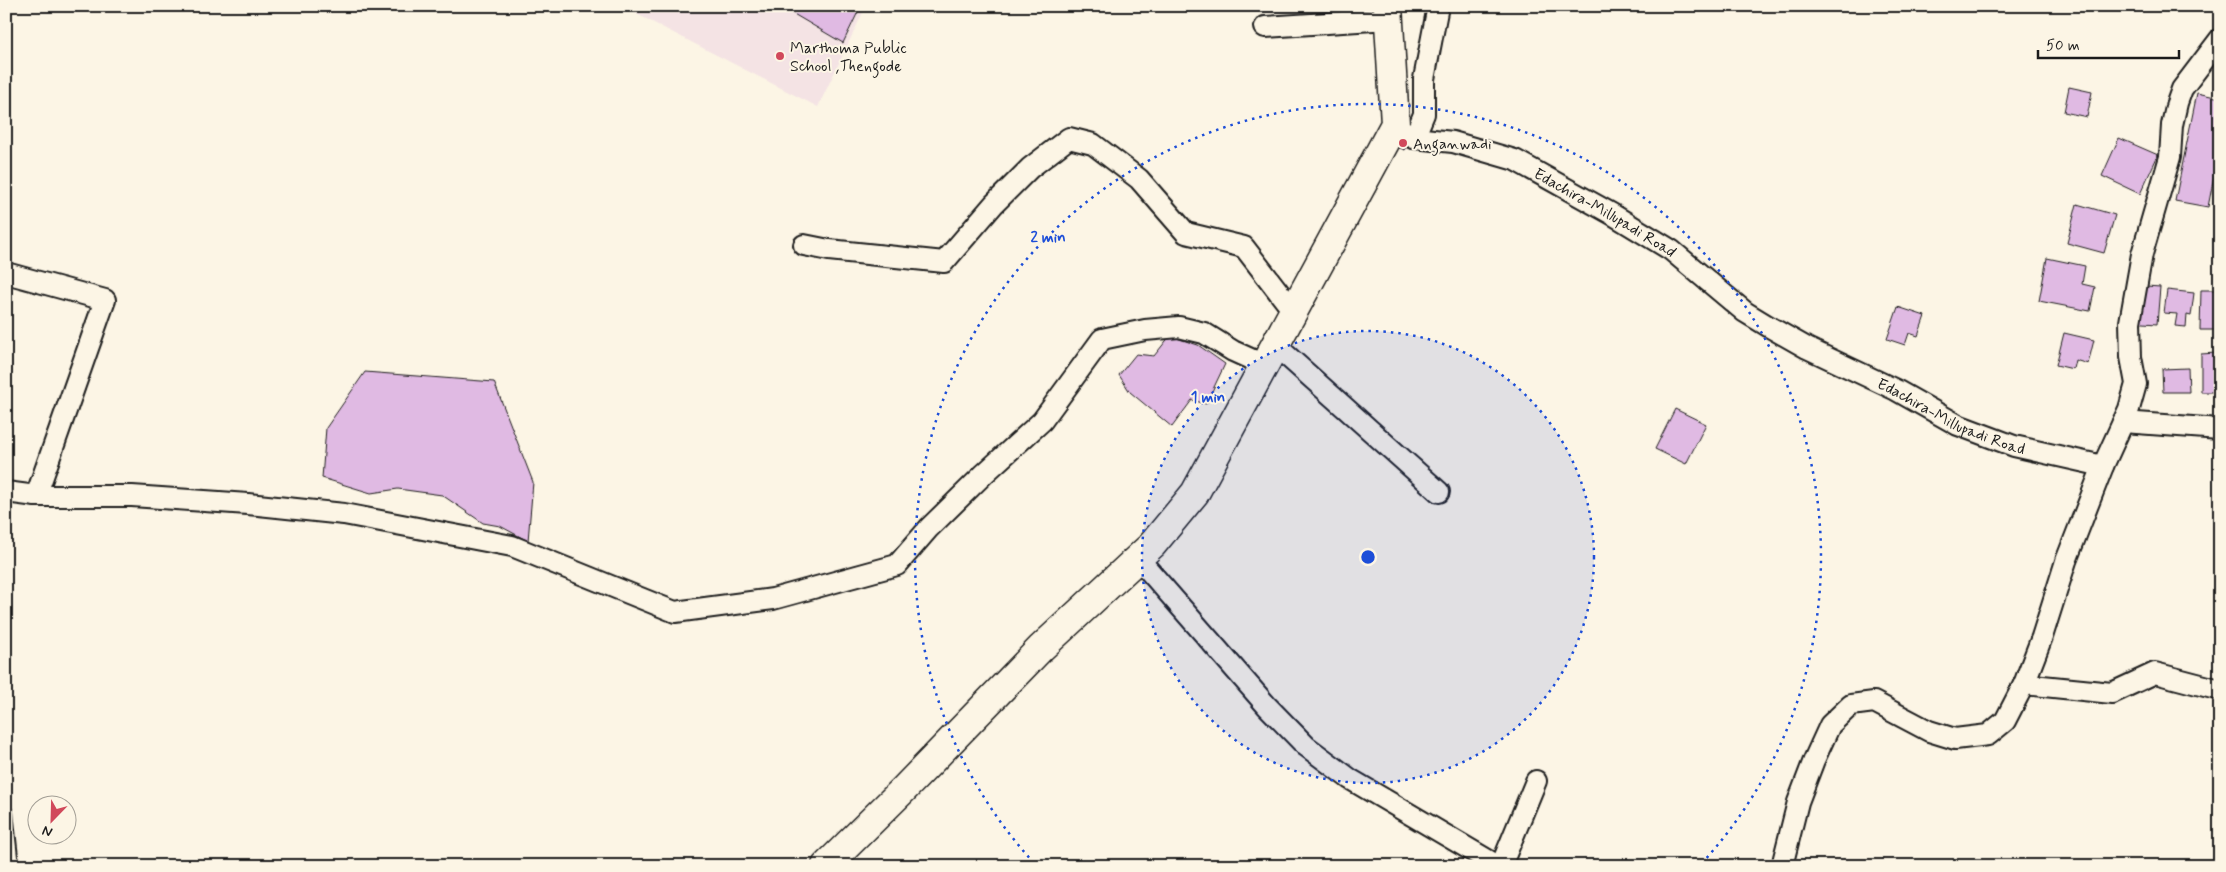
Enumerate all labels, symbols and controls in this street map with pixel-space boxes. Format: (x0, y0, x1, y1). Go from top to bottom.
scale bar (2038, 28, 2180, 60)
text: 50 m (2046, 36, 2080, 56)
place label: Marthoma Public School ,Thengode (790, 38, 907, 78)
marker: Marthoma Public School ,Thengode (774, 50, 786, 62)
place label: Anganwadi (1413, 134, 1492, 156)
marker: Anganwadi (1397, 137, 1409, 149)
street label: Edachira-Millupadi Road (1530, 164, 1680, 262)
text: 2 min (1030, 228, 1066, 248)
street label: Edachira-Millupadi Road (1873, 374, 2027, 460)
text: 1 min (1191, 388, 1225, 408)
centre of rings (1359, 548, 1377, 566)
north arrow (28, 794, 78, 844)
text: N (40, 821, 55, 841)

